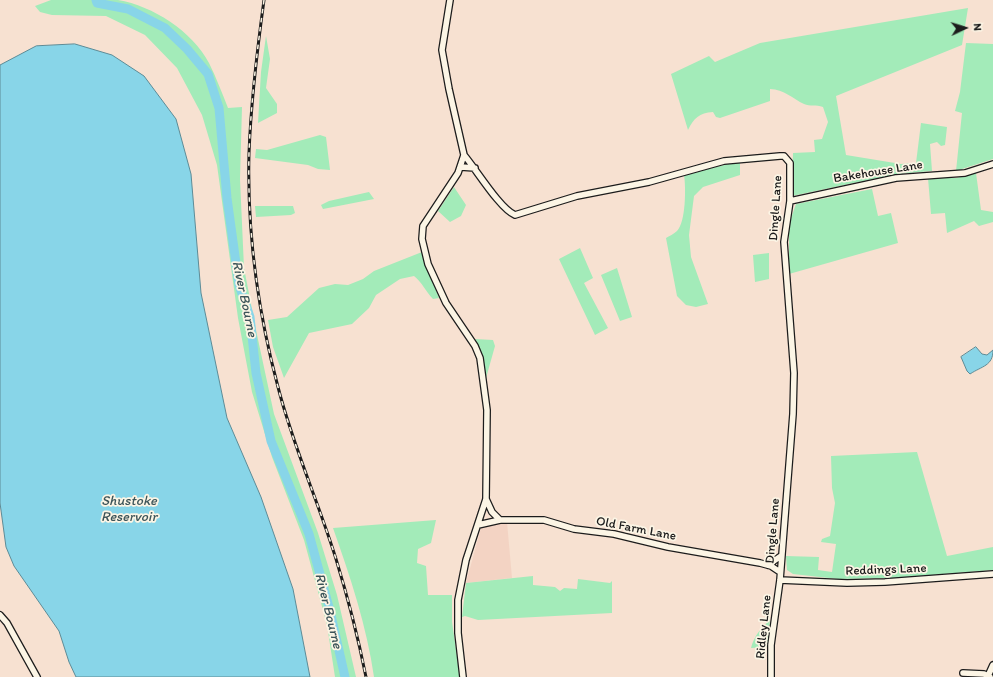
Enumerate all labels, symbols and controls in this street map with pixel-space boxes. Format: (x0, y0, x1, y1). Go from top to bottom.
north arrow (945, 8, 985, 48)
text: N (971, 23, 984, 31)
street label: Bakehouse Lane (832, 157, 924, 187)
street label: Dingle Lane (766, 175, 786, 241)
water label: River Bourne (228, 259, 260, 339)
water label: Shustoke Reservoir (101, 493, 157, 526)
street label: Dingle Lane (762, 498, 784, 564)
street label: Old Farm Lane (595, 514, 677, 544)
street label: Reddings Lane (845, 561, 927, 579)
water label: River Bourne (311, 572, 345, 650)
street label: Ridley Lane (753, 594, 775, 660)

